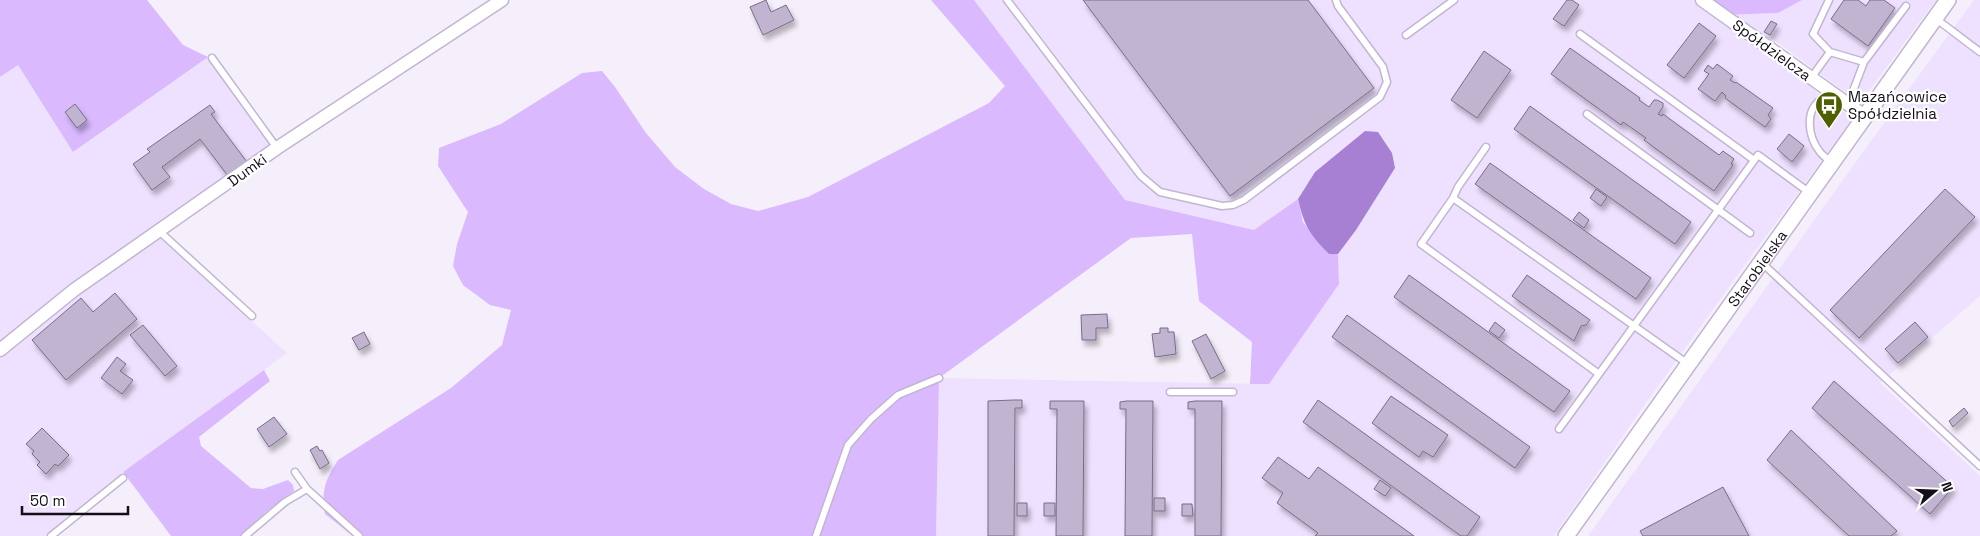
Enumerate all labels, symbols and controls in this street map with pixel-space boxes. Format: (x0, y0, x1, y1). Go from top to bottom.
street label: Spółdzielcza (1729, 15, 1815, 85)
place label: Mazańcowice Spółdzielnia (1848, 87, 1947, 123)
bus stop icon: Mazańcowice Spółdzielnia (1814, 90, 1844, 129)
street label: Dumki (224, 149, 270, 191)
street label: Starobielska (1723, 226, 1791, 310)
north arrow (1910, 466, 1960, 516)
text: N (1937, 479, 1957, 494)
scale bar (22, 484, 129, 516)
text: 50 m (30, 491, 65, 510)

